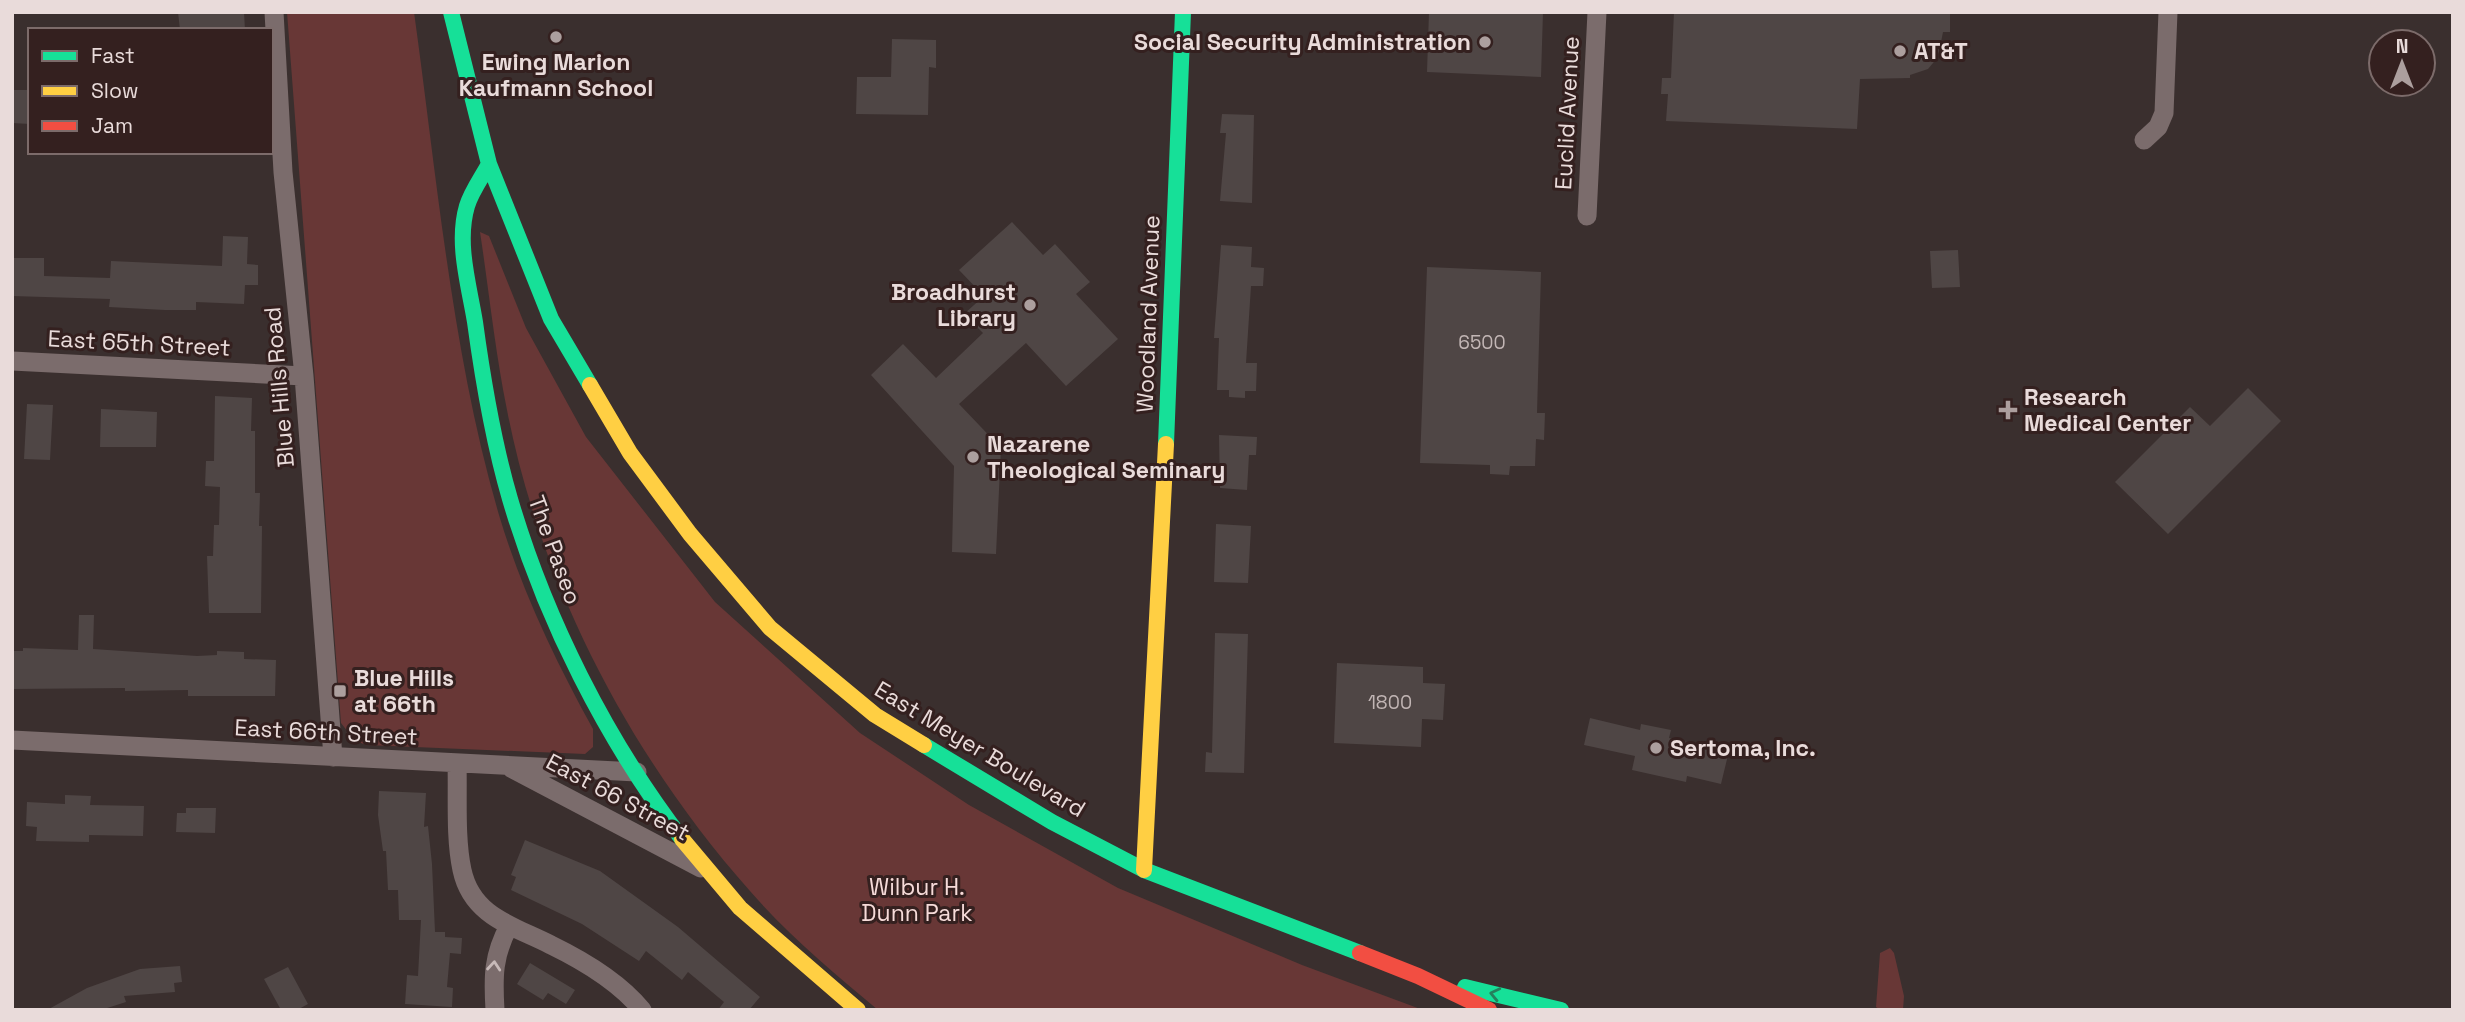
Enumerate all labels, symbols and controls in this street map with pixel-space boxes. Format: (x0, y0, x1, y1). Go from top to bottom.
place label: Social Security Administration (1134, 27, 1471, 57)
legend (28, 28, 273, 154)
north arrow (2367, 28, 2437, 98)
marker: Ewing Marion Kaufmann School (548, 29, 564, 45)
marker: Social Security Administration (1477, 34, 1493, 50)
text: N (2396, 34, 2408, 59)
street label: Euclid Avenue (1548, 35, 1586, 191)
place label: AT&T (1914, 36, 1968, 66)
text: Fast (91, 42, 135, 69)
marker: AT&T (1892, 43, 1908, 59)
place label: Ewing Marion Kaufmann School (459, 47, 653, 103)
text: Slow (91, 77, 139, 104)
text: Jam (91, 112, 133, 139)
street label: Woodland Avenue (1130, 215, 1166, 413)
place label: Broadhurst Library (891, 277, 1016, 333)
marker: Broadhurst Library (1022, 297, 1038, 313)
street label: Blue Hills Road (257, 306, 301, 468)
street label: East 65th Street (47, 323, 231, 363)
house number: 6500 (1458, 330, 1506, 355)
place label: Research Medical Center (2024, 382, 2191, 438)
marker: Research Medical Center (1998, 400, 2018, 420)
place label: Nazarene Theological Seminary (987, 429, 1225, 485)
marker: Nazarene Theological Seminary (965, 449, 981, 465)
street label: The Paseo (521, 491, 589, 609)
place label: Blue Hills at 66th (354, 663, 454, 719)
street label: East Meyer Boulevard (869, 674, 1091, 824)
marker: Blue Hills at 66th (332, 683, 348, 699)
house number: 1800 (1368, 690, 1412, 715)
street label: East 66th Street (234, 712, 418, 752)
place label: Sertoma, Inc. (1670, 733, 1816, 763)
marker: Sertoma, Inc. (1648, 740, 1664, 756)
street label: East 66 Street (541, 746, 695, 848)
park label: Wilbur H. Dunn Park (861, 872, 973, 928)
one-way arrow (486, 960, 501, 971)
one-way arrow (1489, 988, 1501, 1002)

